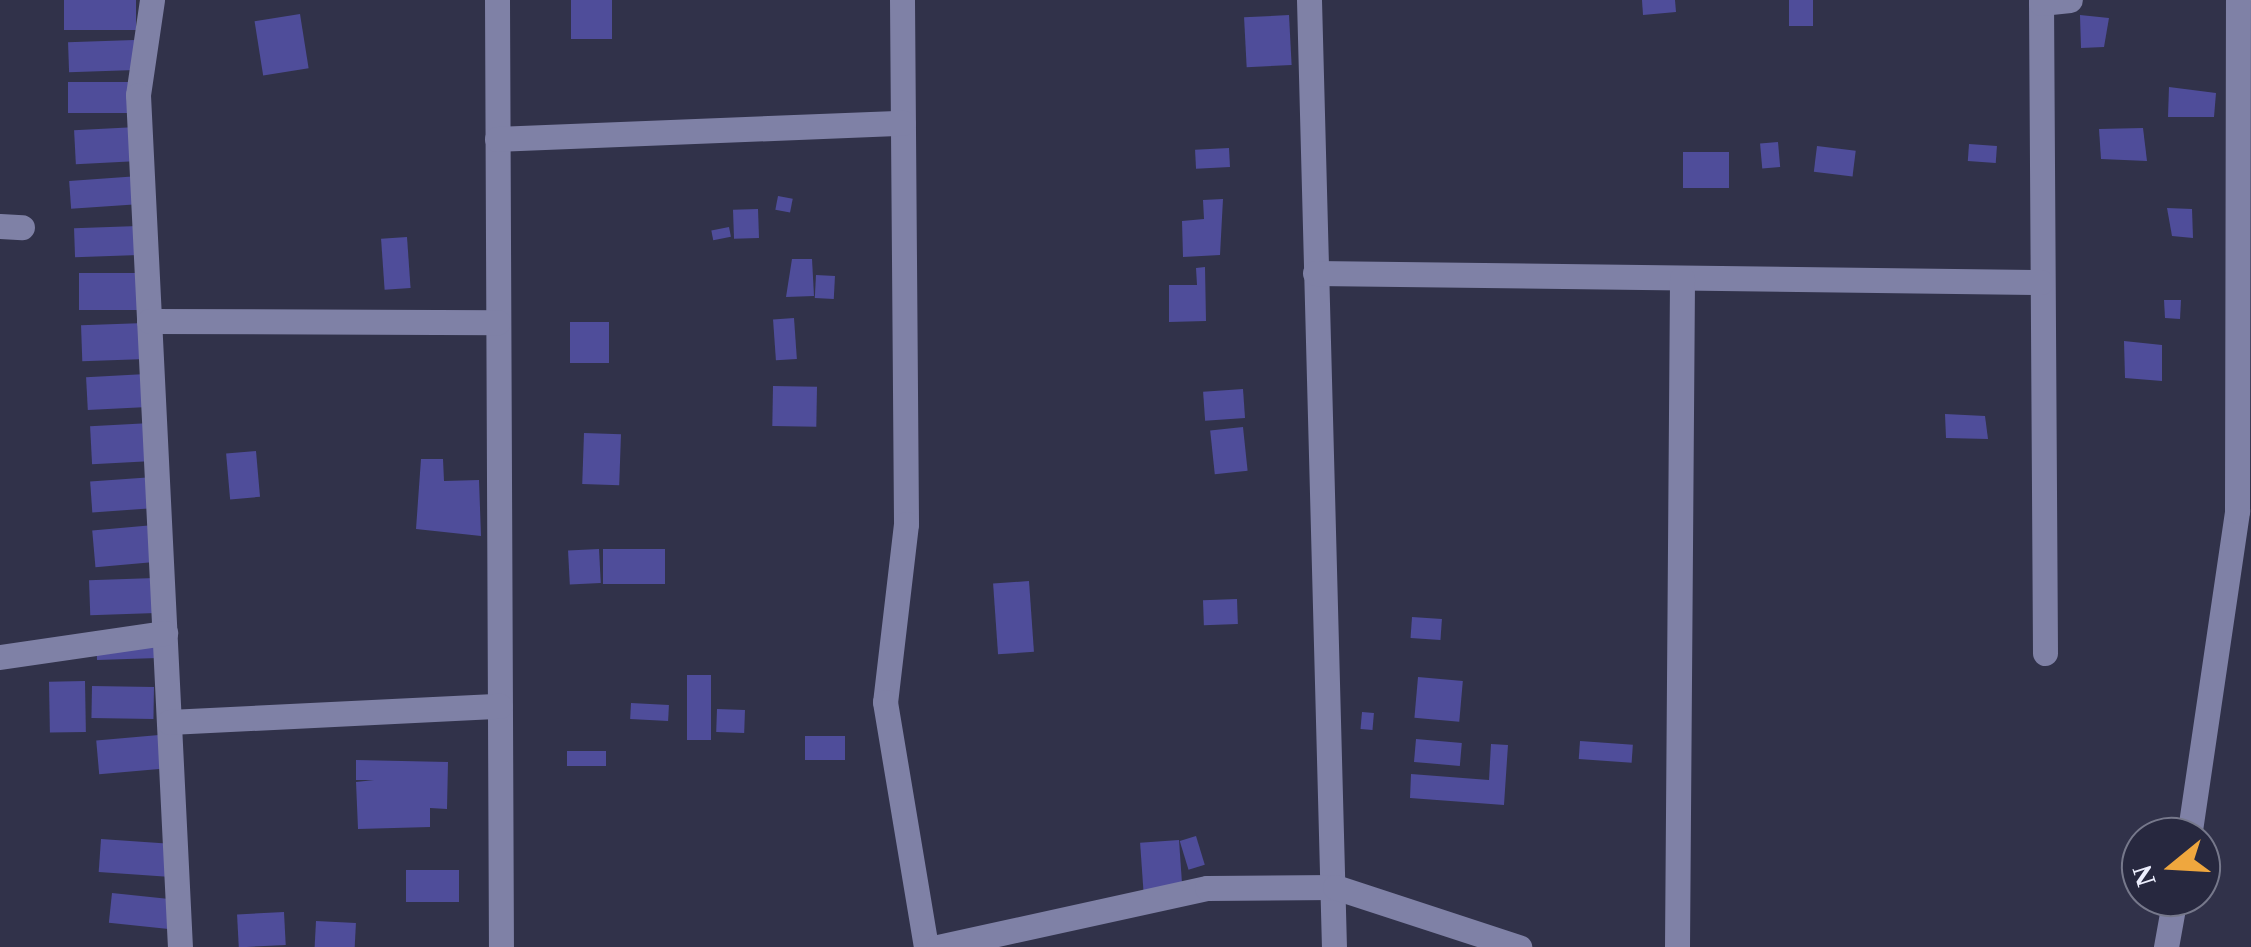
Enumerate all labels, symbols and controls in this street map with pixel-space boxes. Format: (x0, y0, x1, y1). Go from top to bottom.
north arrow (2121, 817, 2221, 917)
text: N (2126, 861, 2162, 890)

